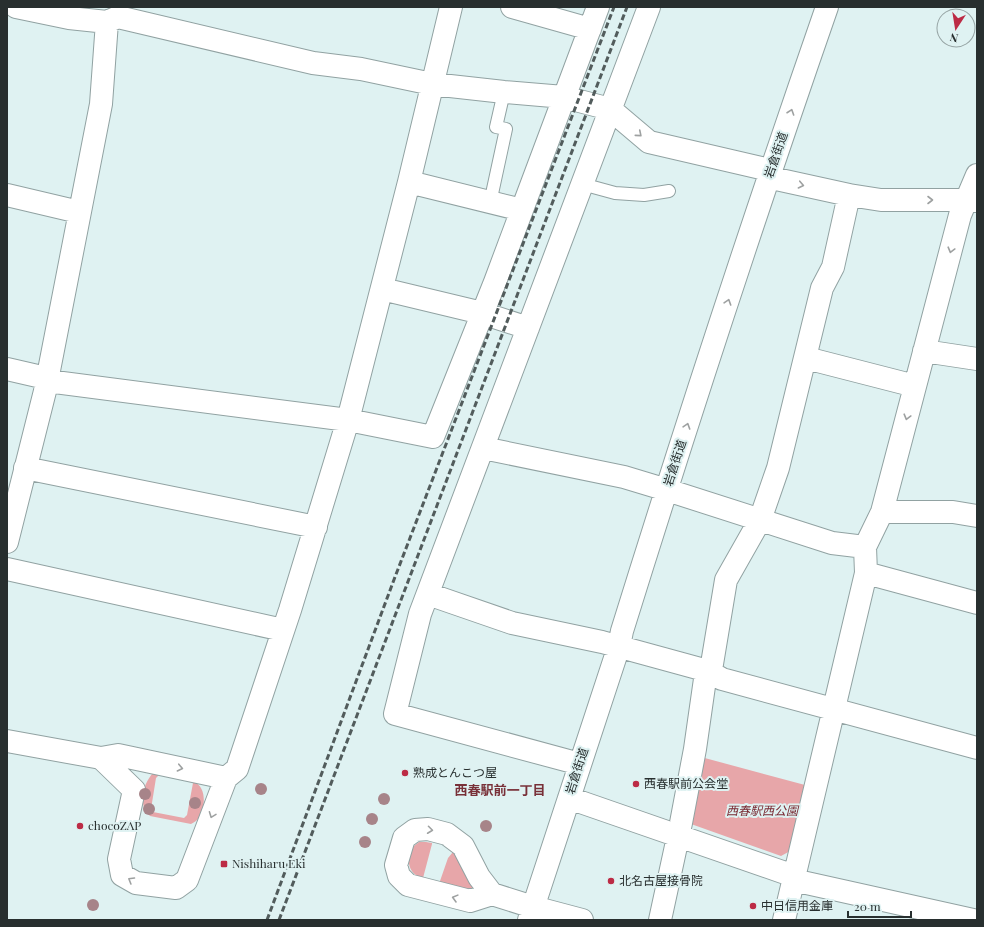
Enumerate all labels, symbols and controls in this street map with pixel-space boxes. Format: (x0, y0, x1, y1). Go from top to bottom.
north arrow (936, 8, 976, 48)
text: N (948, 30, 959, 46)
one-way arrow (786, 109, 794, 116)
one-way arrow (635, 129, 642, 136)
street label: 岩倉街道 (760, 129, 790, 180)
one-way arrow (798, 180, 804, 188)
one-way arrow (927, 196, 933, 204)
one-way arrow (947, 247, 956, 254)
one-way arrow (723, 299, 731, 306)
one-way arrow (903, 413, 912, 420)
one-way arrow (682, 422, 691, 429)
street label: 岩倉街道 (659, 437, 689, 488)
street label: 岩倉街道 (561, 745, 591, 796)
one-way arrow (177, 764, 183, 772)
place label: 熟成とんこつ屋 (413, 764, 497, 780)
marker: 熟成とんこつ屋 (400, 768, 410, 778)
place label: 西春駅前公会堂 (644, 775, 728, 791)
marker: 西春駅前公会堂 (631, 779, 641, 789)
district label: 西春駅前一丁目 (454, 781, 546, 798)
park label: 西春駅西公園 (726, 802, 800, 818)
one-way arrow (208, 811, 216, 818)
place label: chocoZAP (88, 817, 141, 833)
marker: chocoZAP (75, 821, 85, 831)
one-way arrow (427, 825, 433, 834)
place label: Nishiharu Eki (232, 855, 306, 871)
marker: Nishiharu Eki (219, 859, 229, 869)
place label: 北名古屋接骨院 (619, 872, 703, 888)
marker: 北名古屋接骨院 (606, 876, 616, 886)
one-way arrow (128, 877, 135, 884)
scale bar (848, 893, 911, 919)
one-way arrow (452, 894, 458, 902)
place label: 中日信用金庫 (761, 897, 833, 913)
text: 20 m (854, 898, 881, 914)
marker: 中日信用金庫 (748, 901, 758, 911)

